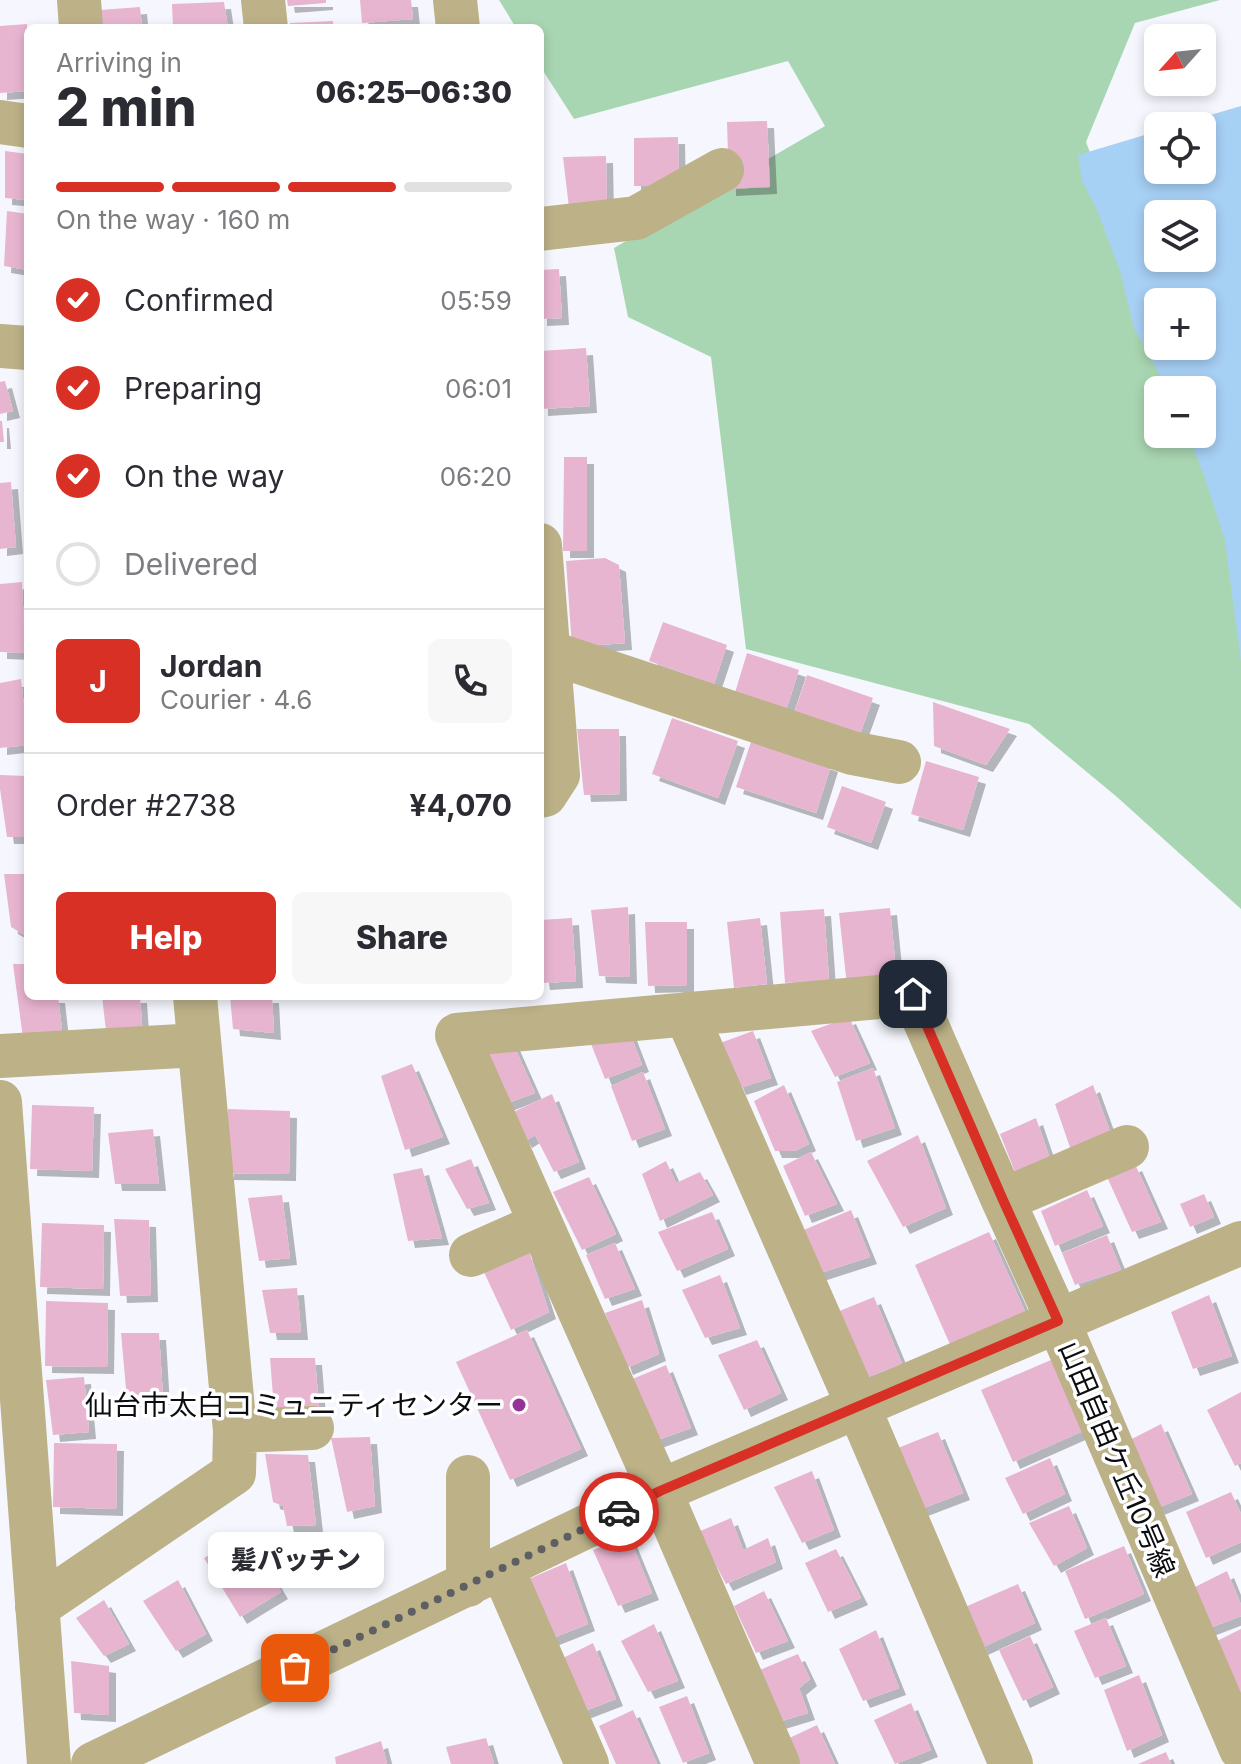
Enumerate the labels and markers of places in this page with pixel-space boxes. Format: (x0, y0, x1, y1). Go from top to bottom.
pin (879, 960, 947, 1028)
place label: 仙台市太白コミュニティセンター (85, 1388, 503, 1422)
marker: 仙台市太白コミュニティセンター (510, 1396, 528, 1414)
callout: 髪パッチン (207, 1532, 383, 1588)
pin (261, 1634, 329, 1702)

